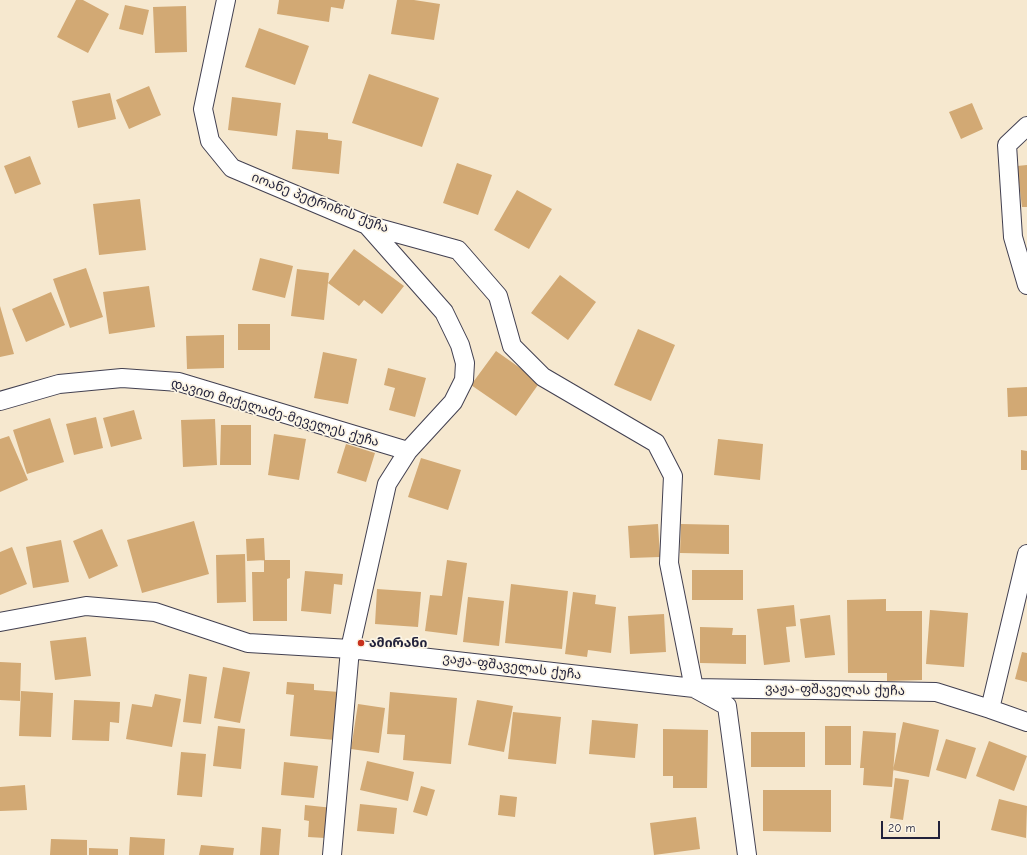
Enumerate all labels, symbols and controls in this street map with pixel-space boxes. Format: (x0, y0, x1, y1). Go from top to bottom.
street label: იოანე პეტრიწის ქუჩა (249, 170, 391, 236)
street label: დავით მიქელაძე-მეველეს ქუჩა (169, 376, 381, 450)
place label: ამირანი (369, 635, 427, 651)
marker: ამირანი (356, 638, 366, 648)
street label: ვაჟა-ფშაველას ქუჩა (442, 651, 582, 683)
street label: ვაჟა-ფშაველას ქუჩა (765, 681, 905, 699)
scale bar (883, 813, 942, 839)
text: 20 m (888, 821, 916, 835)

